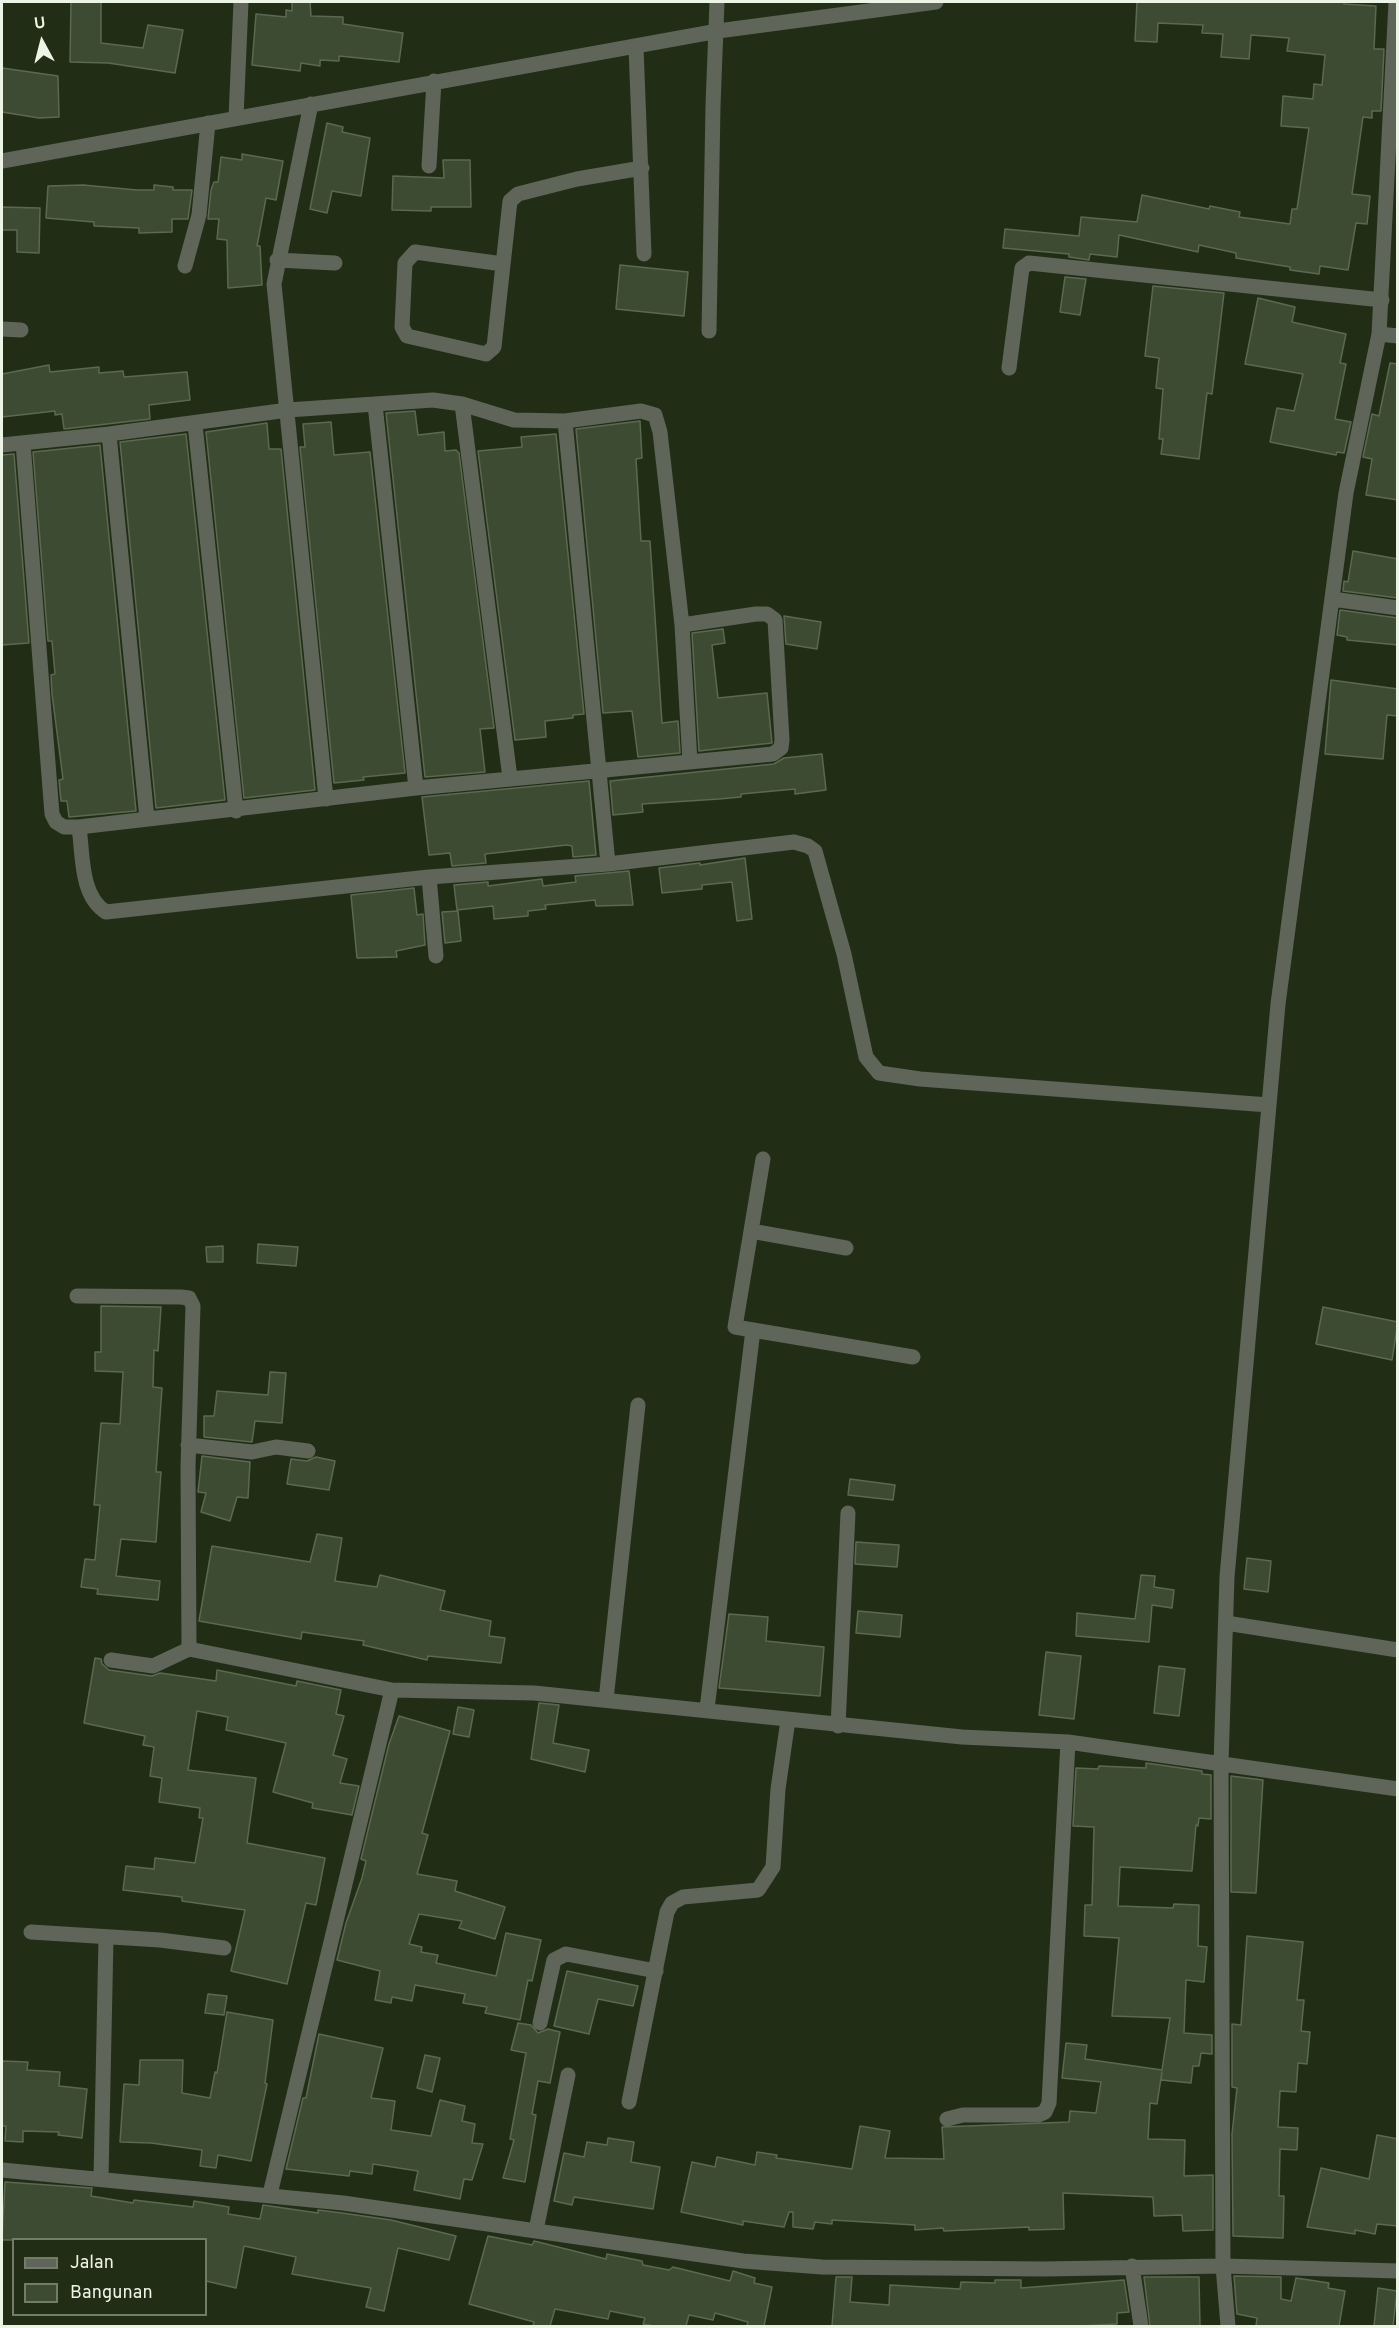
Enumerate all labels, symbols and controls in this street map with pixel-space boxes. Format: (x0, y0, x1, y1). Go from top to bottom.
north arrow (12, 12, 72, 72)
text: U (33, 14, 47, 35)
legend (12, 2238, 207, 2316)
text: Jalan (70, 2252, 114, 2275)
text: Bangunan (70, 2282, 153, 2305)

